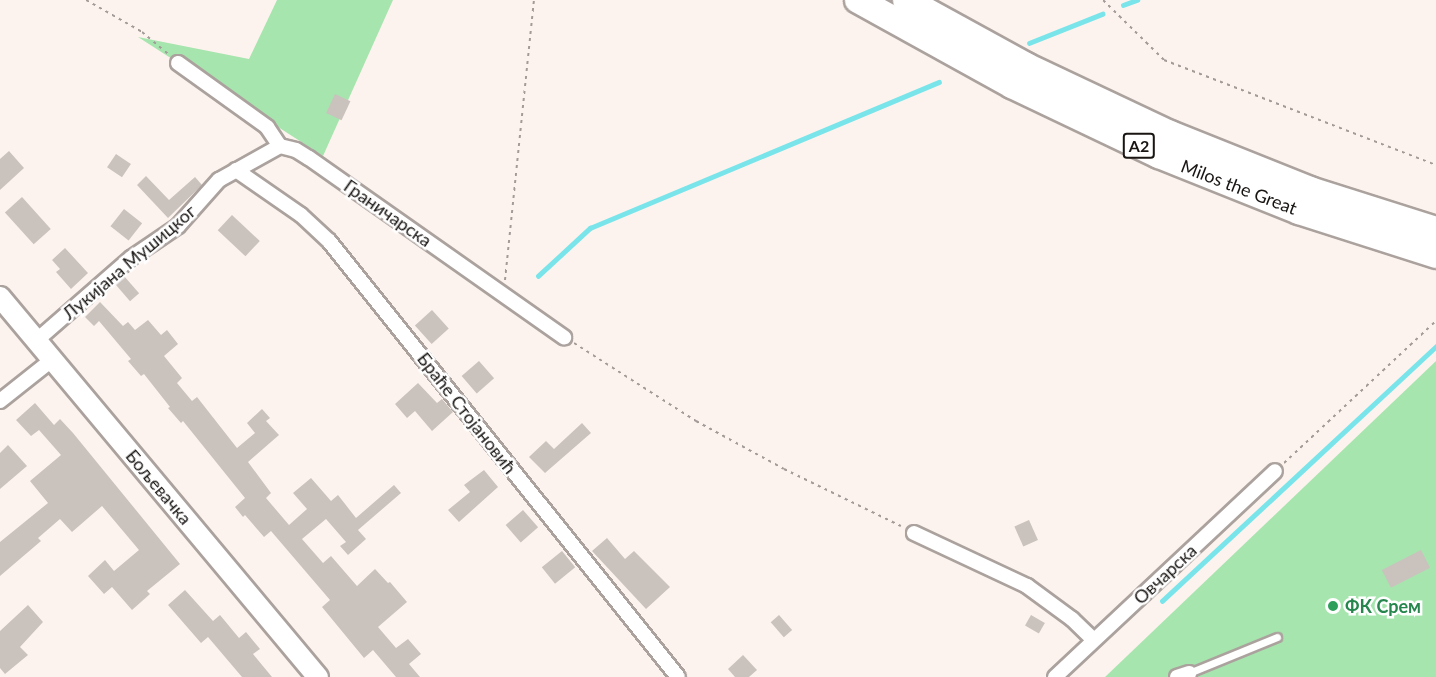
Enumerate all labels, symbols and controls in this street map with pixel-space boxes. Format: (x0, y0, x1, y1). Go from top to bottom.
road number: A2 (1122, 133, 1156, 159)
street label: Milos the Great (1178, 155, 1300, 219)
street label: Граничарска (340, 175, 436, 251)
street label: Лукијана Мушицког (58, 200, 200, 324)
street label: Браће Стојановић (413, 348, 521, 478)
street label: Бољевачка (121, 445, 197, 529)
street label: Овчарска (1129, 539, 1201, 609)
place label: ФК Срем (1345, 595, 1421, 617)
marker: ФК Срем (1326, 599, 1340, 613)

